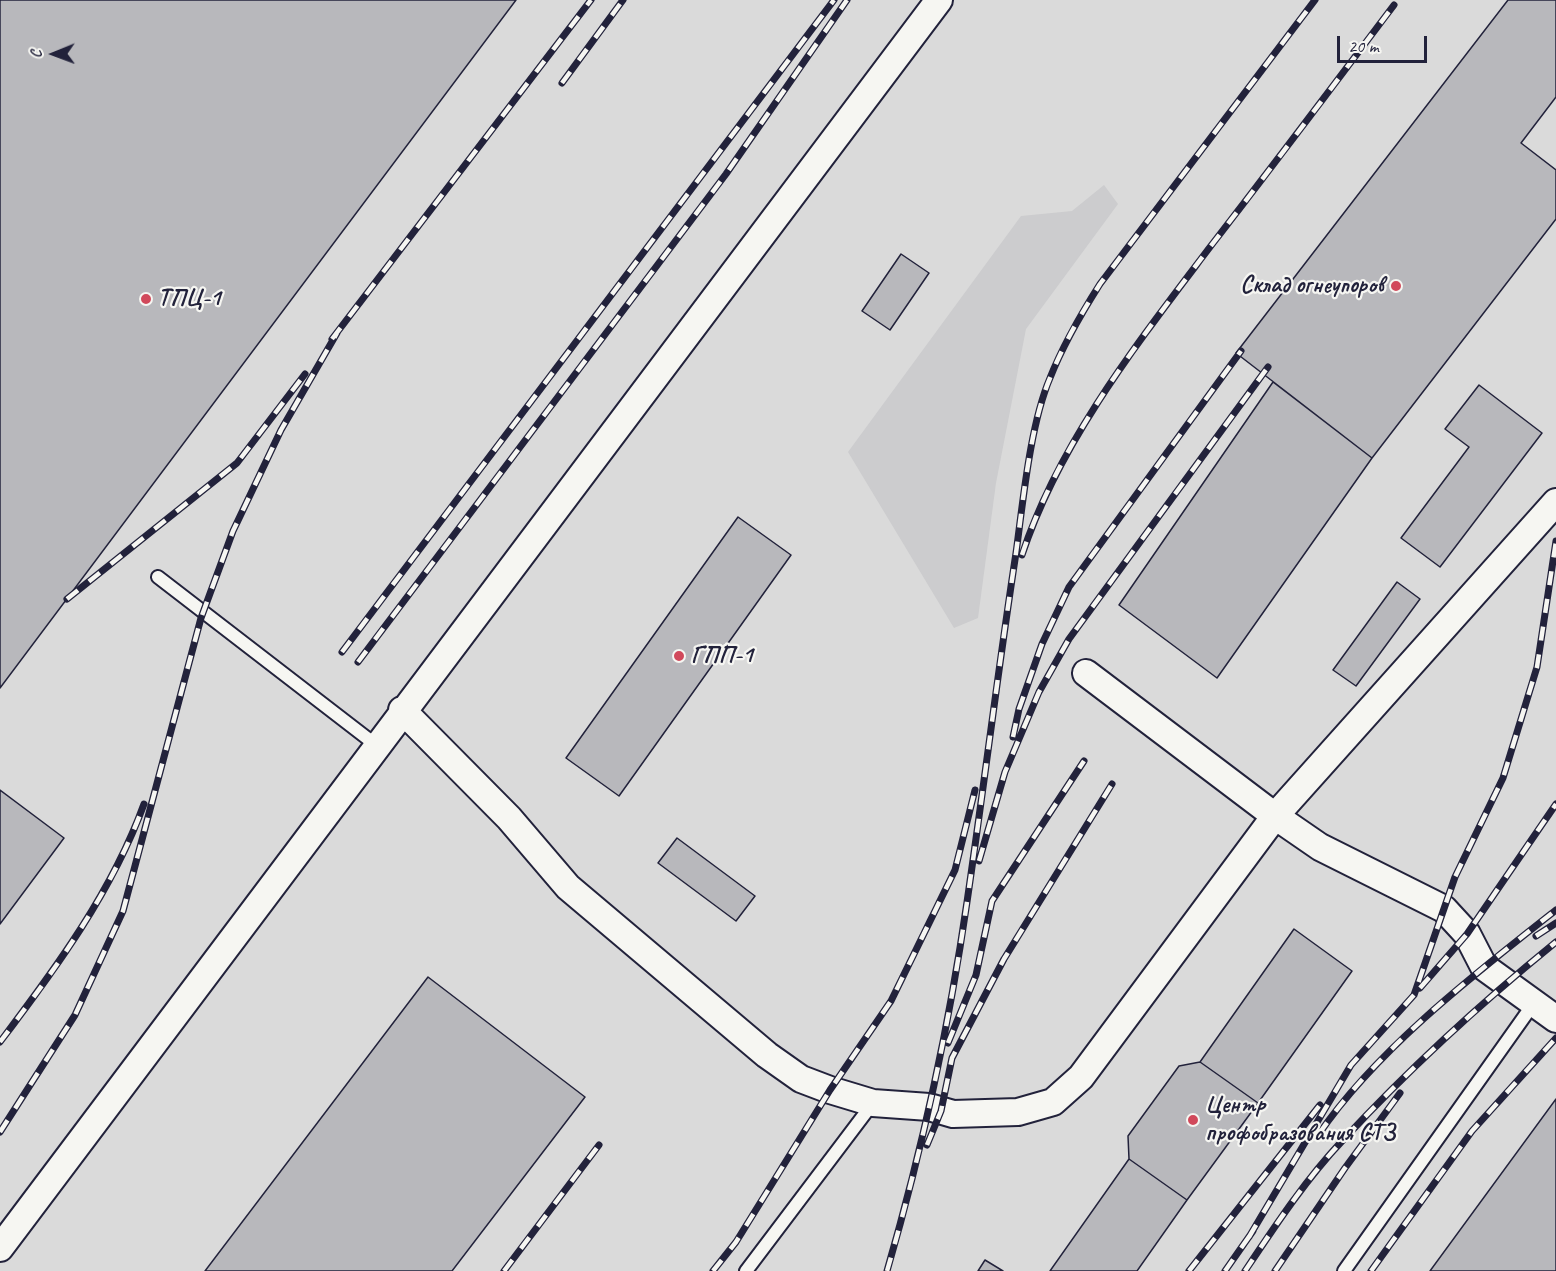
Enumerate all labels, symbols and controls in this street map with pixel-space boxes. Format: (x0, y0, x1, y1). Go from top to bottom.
north arrow (24, 24, 84, 84)
scale bar (1340, 24, 1430, 62)
text: 20 m (1348, 35, 1379, 57)
text: С (26, 50, 46, 58)
place label: Склад огнеупоров (1240, 272, 1384, 300)
marker: Склад огнеупоров (1389, 279, 1403, 293)
place label: ТПЦ-1 (158, 285, 221, 313)
marker: ТПЦ-1 (139, 292, 153, 306)
place label: ГПП-1 (691, 642, 753, 670)
marker: ГПП-1 (672, 649, 686, 663)
place label: Центр профобразования СТЗ (1205, 1092, 1396, 1148)
marker: Центр профобразования СТЗ (1186, 1113, 1200, 1127)

